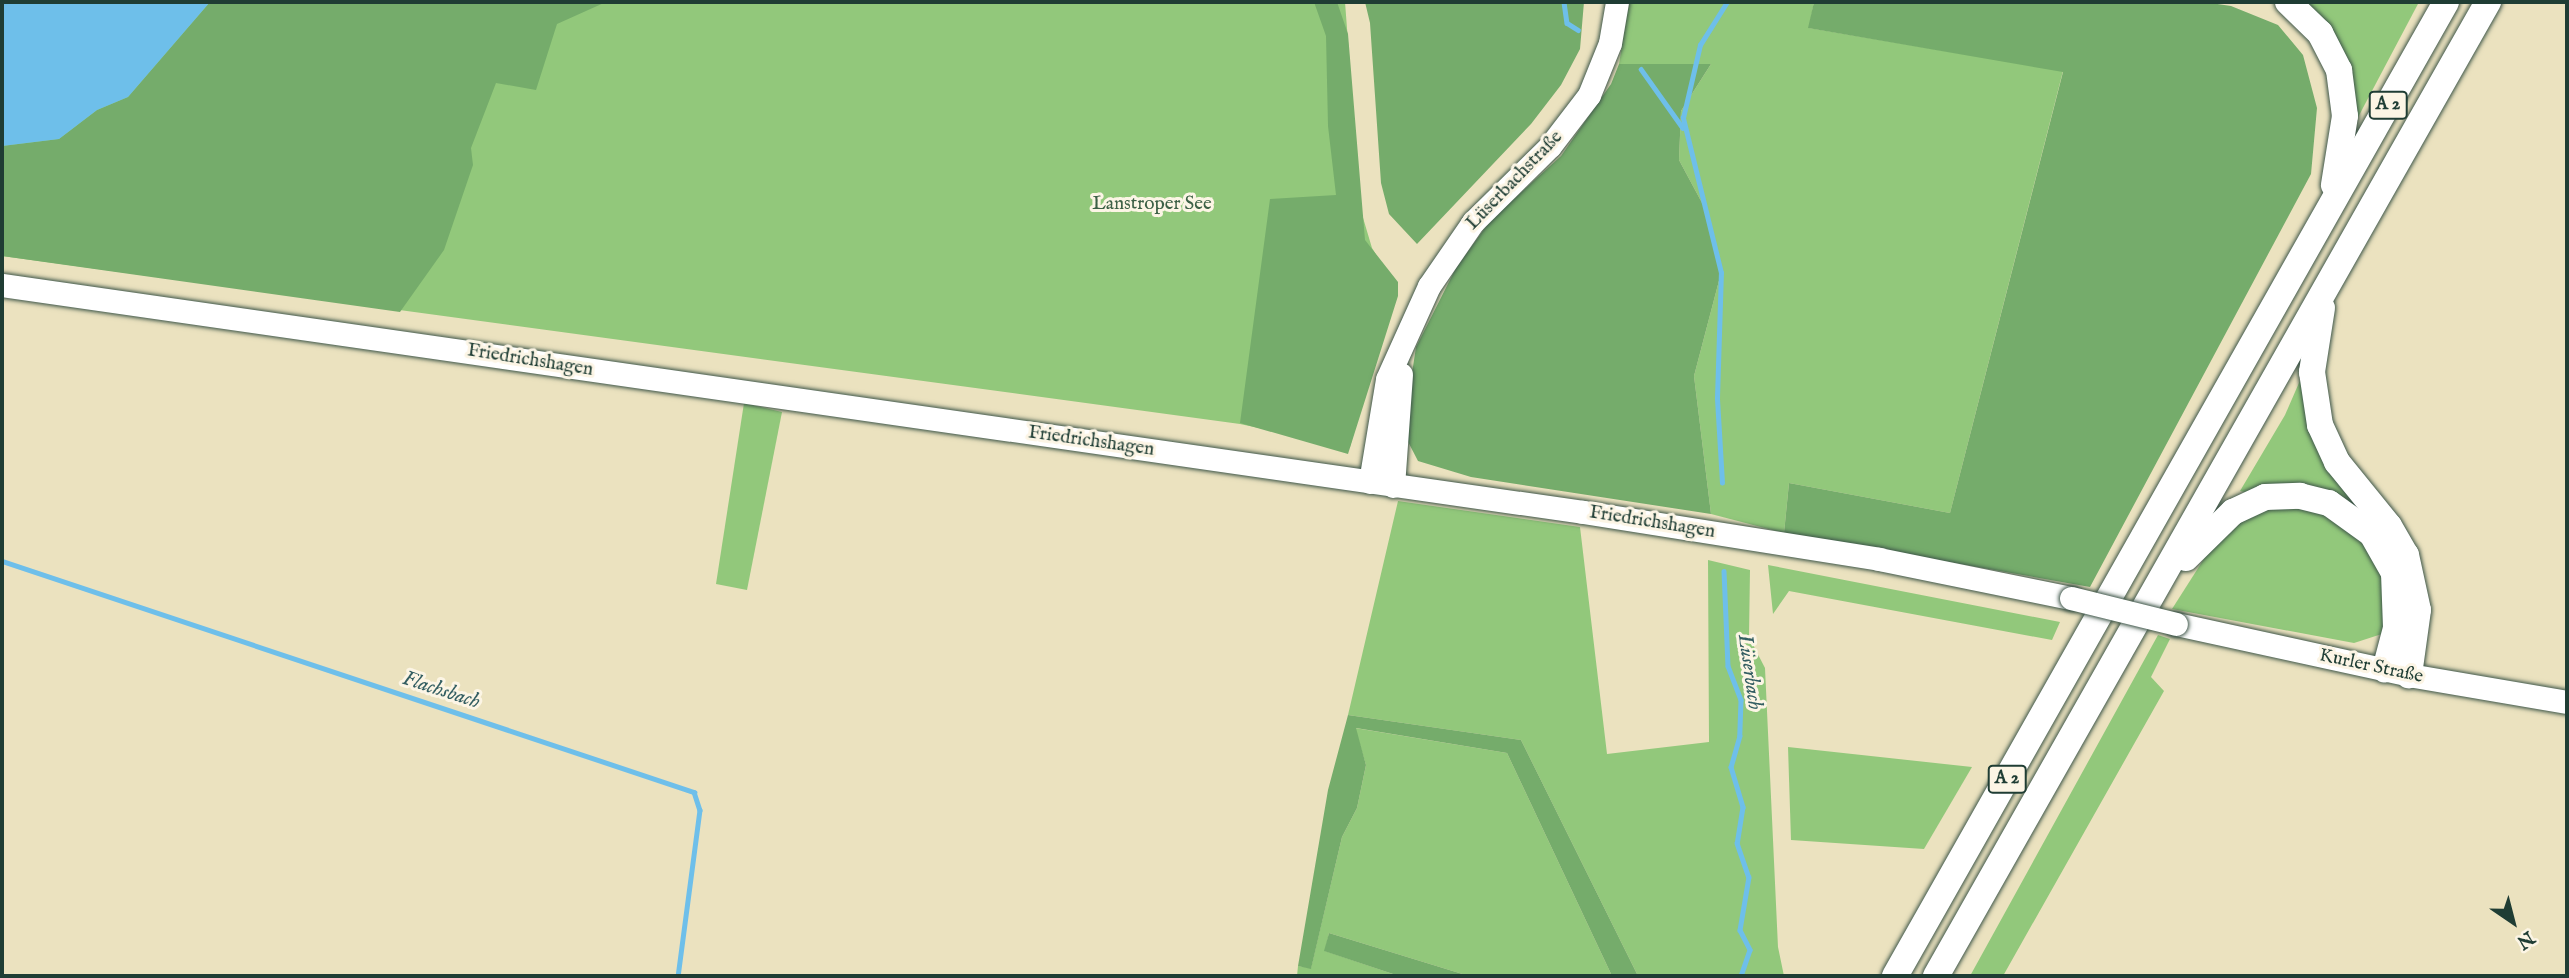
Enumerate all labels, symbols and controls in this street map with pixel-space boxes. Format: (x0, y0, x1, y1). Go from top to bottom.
road number: A 2 (2367, 90, 2409, 120)
street label: Lüserbachstraße (1462, 127, 1568, 235)
park label: Lanstroper See (1092, 194, 1212, 216)
street label: Friedrichshagen (465, 340, 595, 382)
street label: Friedrichshagen (1027, 422, 1155, 462)
street label: Friedrichshagen (1587, 502, 1717, 544)
water label: Lüserbach (1731, 633, 1767, 711)
street label: Kurler Straße (2317, 645, 2425, 689)
water label: Flachsbach (399, 667, 483, 715)
road number: A 2 (1986, 764, 2028, 794)
north arrow (2478, 887, 2548, 957)
text: N (2511, 925, 2539, 954)

